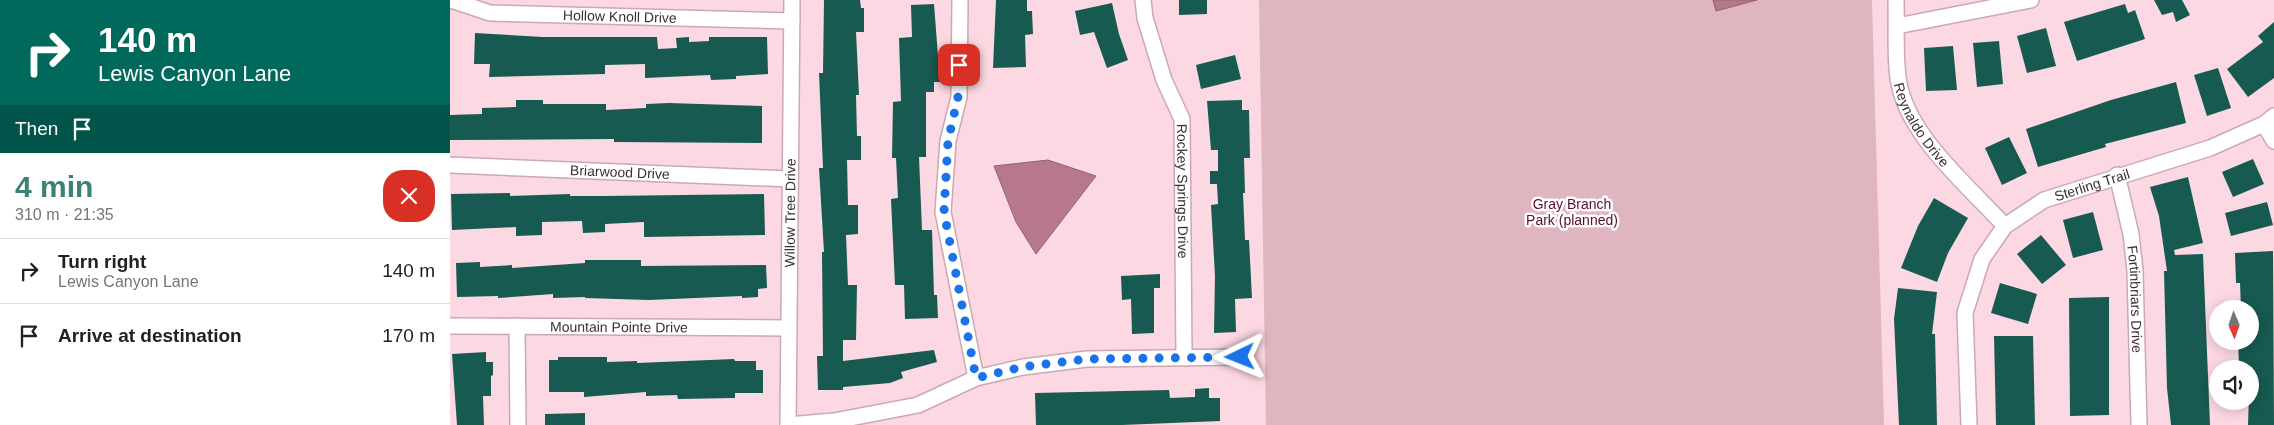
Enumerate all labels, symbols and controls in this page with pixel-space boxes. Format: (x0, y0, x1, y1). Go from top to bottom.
street label: Hollow Knoll Drive (563, 7, 677, 26)
icon: right (15, 20, 80, 85)
text: 140 m (98, 20, 197, 59)
pin (938, 44, 980, 86)
icon: arrive (945, 51, 973, 79)
text: Lewis Canyon Lane (98, 61, 291, 86)
street label: Reynaldo Drive (1891, 81, 1953, 170)
icon: arrive (68, 115, 96, 143)
text: Then (15, 118, 58, 139)
street label: Rockey Springs Drive (1174, 124, 1191, 259)
street label: Willow Tree Drive (781, 158, 799, 268)
street label: Briarwood Drive (570, 162, 670, 182)
street label: Sterling Trail (2052, 166, 2132, 204)
text: 4 min (15, 170, 93, 203)
button: close (383, 170, 435, 222)
park label: Gray Branch Park (planned) (1526, 196, 1618, 228)
text: 310 m · 21:35 (15, 206, 114, 223)
street label: Fortinbriars Drive (2124, 245, 2145, 353)
text: Turn right (58, 251, 146, 272)
icon: right (15, 257, 43, 285)
text: 140 m (382, 260, 435, 281)
text: Lewis Canyon Lane (58, 273, 199, 290)
north arrow (2209, 300, 2259, 350)
map controls (2209, 300, 2259, 410)
street label: Mountain Pointe Drive (550, 319, 688, 335)
icon: arrive (15, 322, 43, 350)
text: Arrive at destination (58, 325, 242, 346)
text: 170 m (382, 325, 435, 346)
position arrow (1213, 330, 1265, 382)
button: sound (2209, 360, 2259, 410)

